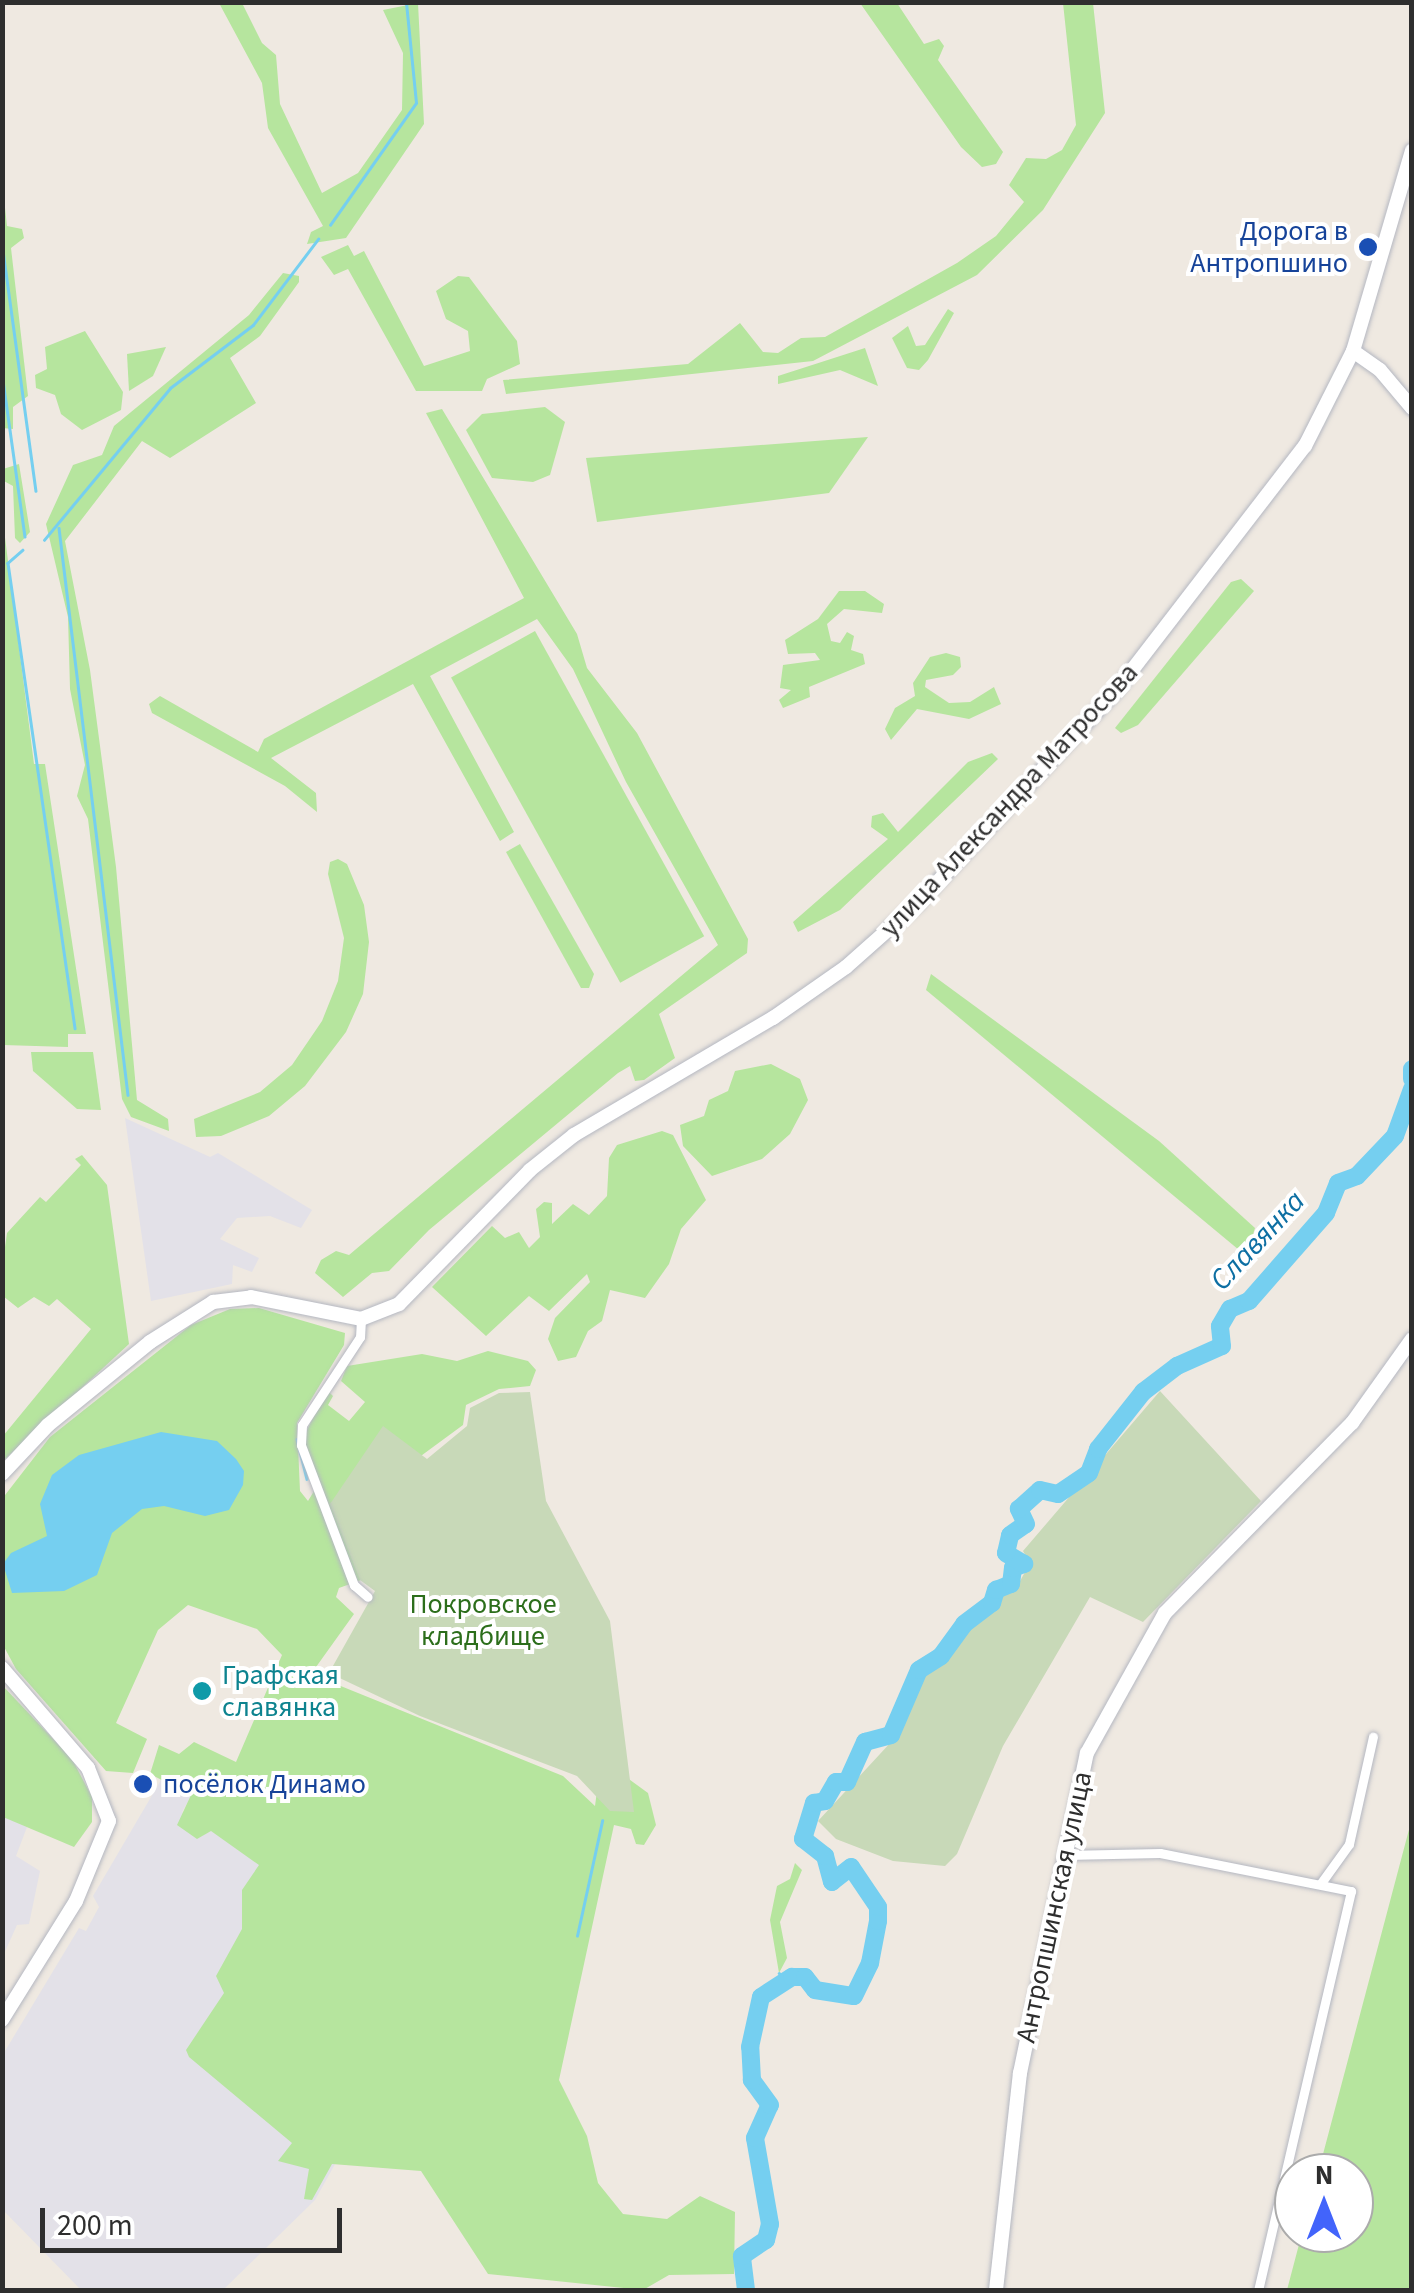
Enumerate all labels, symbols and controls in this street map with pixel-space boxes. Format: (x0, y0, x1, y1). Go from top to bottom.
place label: Дорога в Антропшино (1190, 214, 1348, 280)
marker: Дорога в Антропшино (1357, 236, 1379, 258)
street label: улица Александра Матросова (873, 656, 1145, 944)
water label: Славянка (1203, 1184, 1313, 1298)
park label: Покровское кладбище (409, 1587, 557, 1653)
place label: Графская славянка (222, 1658, 339, 1724)
marker: Графская славянка (191, 1680, 213, 1702)
place label: посёлок Динамо (163, 1767, 366, 1801)
street label: Антропшинская улица (1009, 1768, 1099, 2046)
marker: посёлок Динамо (132, 1773, 154, 1795)
north arrow (1274, 2153, 1374, 2253)
text: N (1315, 2155, 1333, 2195)
scale bar (45, 2188, 348, 2250)
text: 200 m (57, 2204, 133, 2247)

